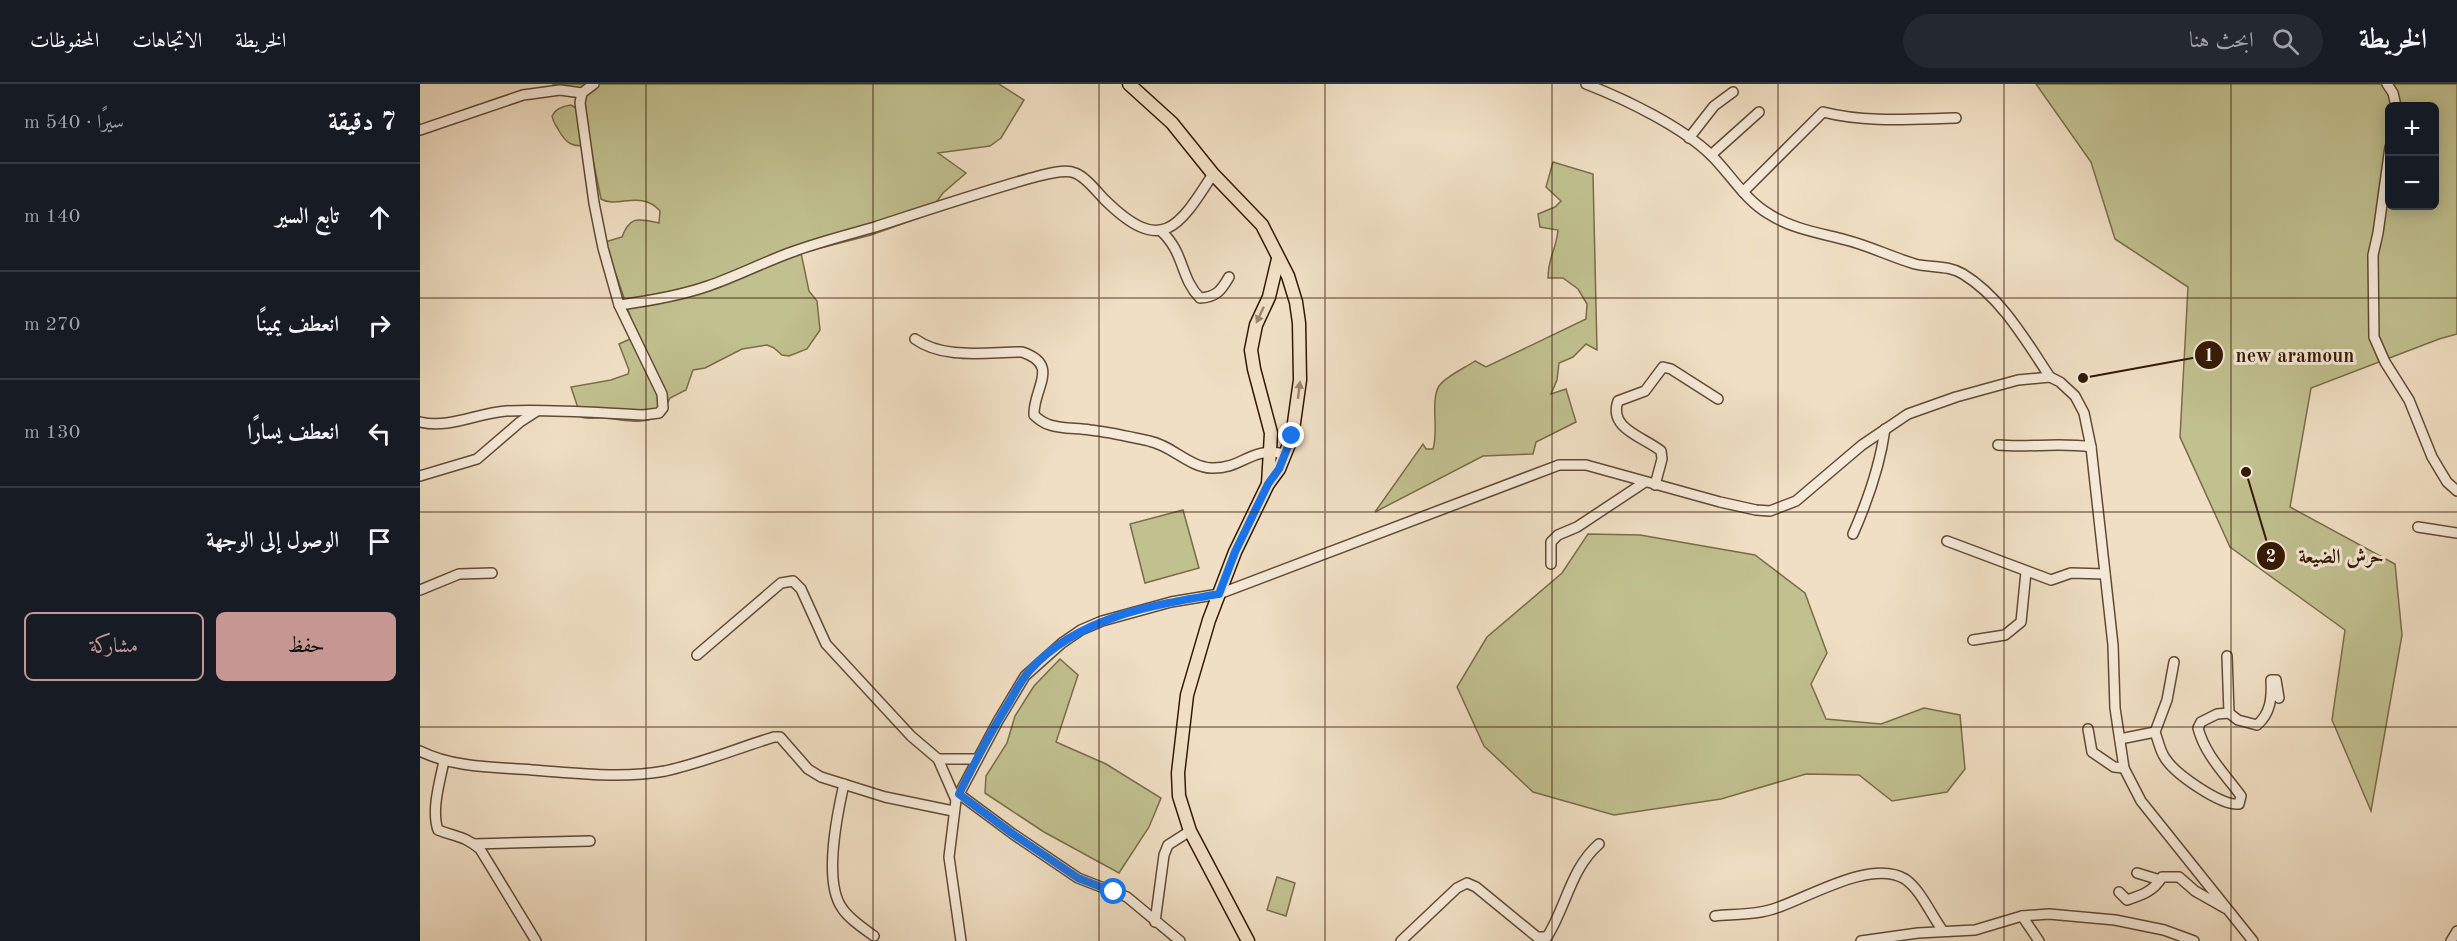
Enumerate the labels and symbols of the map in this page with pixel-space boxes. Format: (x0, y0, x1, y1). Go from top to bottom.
one-way arrow (1256, 306, 1265, 323)
callout: new aramoun (2194, 336, 2367, 374)
text: 1 (2204, 347, 2214, 365)
text: new aramoun (2236, 347, 2354, 367)
one-way arrow (1294, 380, 1304, 399)
route end (1278, 422, 1304, 448)
callout: حرش الضيعة (2256, 537, 2395, 575)
text: حرش الضيعة (2298, 547, 2384, 569)
text: 2 (2266, 548, 2276, 566)
route start (1100, 878, 1126, 904)

